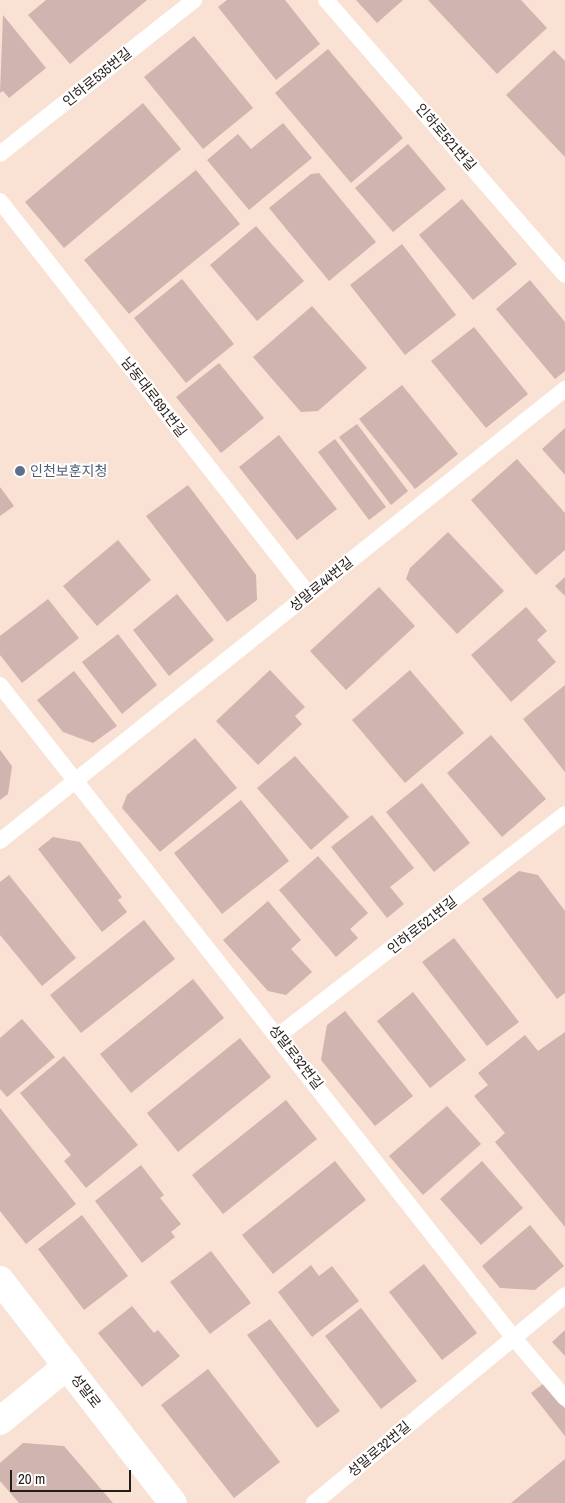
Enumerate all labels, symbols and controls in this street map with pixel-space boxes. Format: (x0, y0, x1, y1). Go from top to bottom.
street label: 인하로535번길 (59, 44, 135, 110)
street label: 인하로521번길 (412, 100, 480, 174)
street label: 남동대로691번길 (118, 354, 190, 440)
place label: 인천보훈지청 (30, 463, 107, 479)
marker: 인천보훈지청 (14, 465, 26, 477)
street label: 성말로44번길 (286, 553, 356, 615)
street label: 인하로521번길 (384, 893, 460, 957)
street label: 성말로32번길 (266, 1021, 326, 1093)
street label: 성말로 (67, 1371, 105, 1411)
street label: 성말로32번길 (344, 1418, 414, 1480)
scale bar (12, 1460, 134, 1492)
text: 20 m (18, 1468, 45, 1489)

